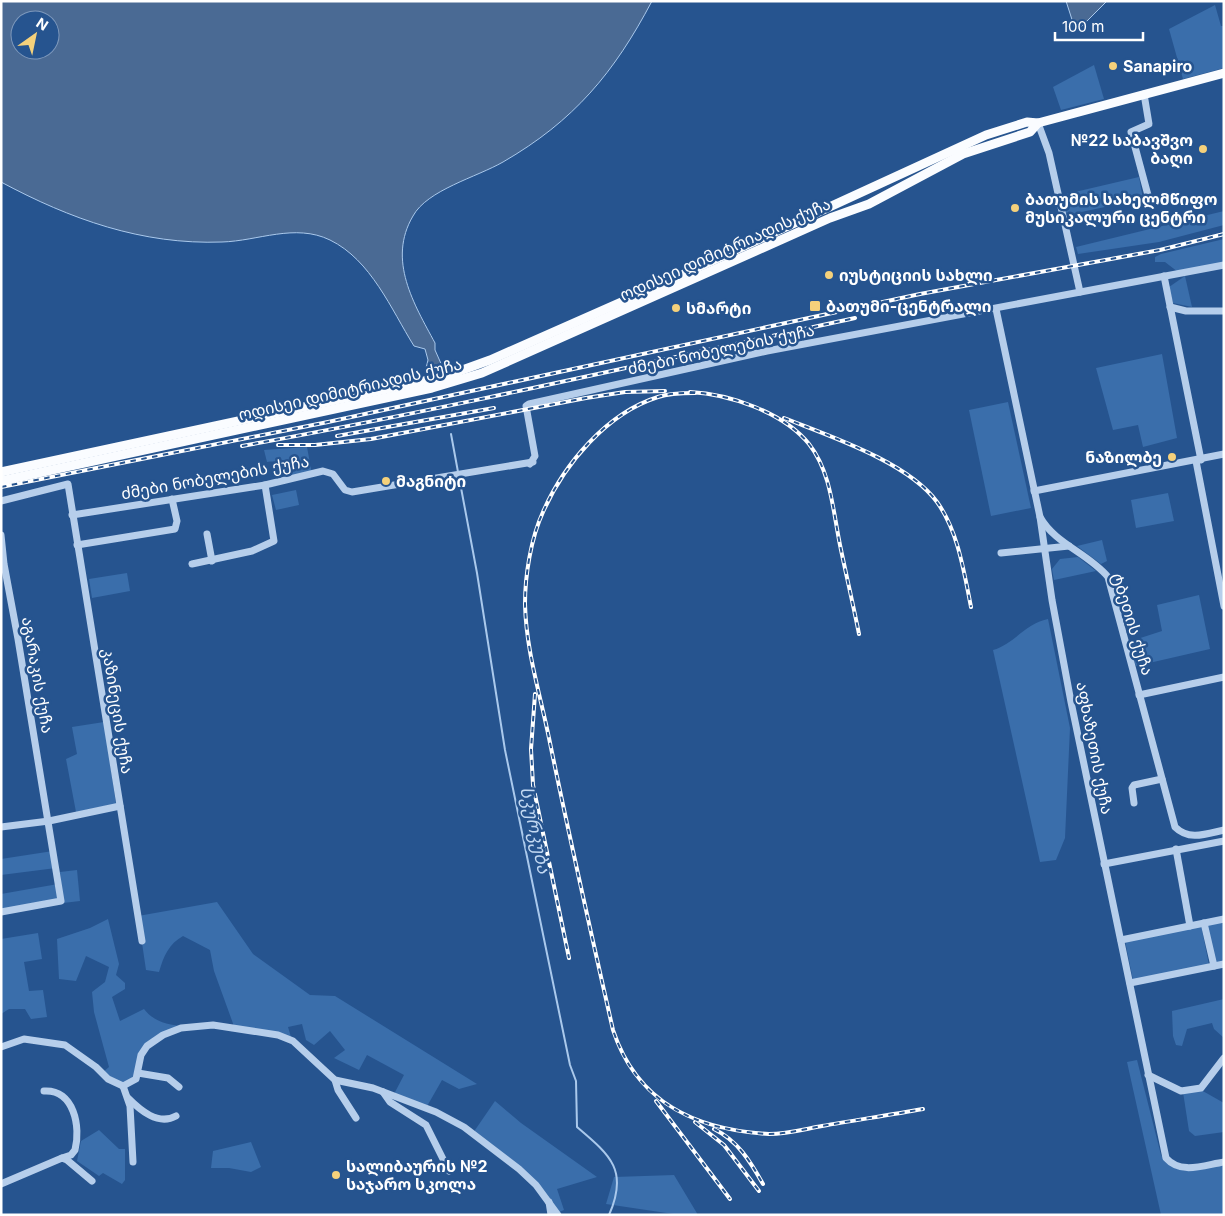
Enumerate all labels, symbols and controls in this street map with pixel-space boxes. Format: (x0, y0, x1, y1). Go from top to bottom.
north arrow (10, 10, 60, 60)
scale bar (1055, 10, 1142, 42)
text: N (33, 14, 51, 34)
text: 100 m (1062, 17, 1104, 36)
place label: Sanapiro (1123, 56, 1193, 76)
marker: Sanapiro (1107, 60, 1119, 72)
place label: №22 საბავშვო ბაღი (1071, 130, 1193, 169)
marker: №22 საბავშვო ბაღი (1197, 143, 1209, 155)
place label: ბათუმის სახელმწიფო მუსიკალური ცენტრი (1025, 189, 1217, 228)
street label: ოდისეი დიმიტრიადის ქუჩა (616, 193, 834, 306)
marker: ბათუმის სახელმწიფო მუსიკალური ცენტრი (1009, 202, 1021, 214)
place label: იუსტიციის სახლი (839, 265, 993, 286)
marker: იუსტიციის სახლი (823, 269, 835, 281)
place label: ბათუმი-ცენტრალი (826, 296, 992, 317)
place label: სმარტი (686, 298, 751, 318)
marker: ბათუმი-ცენტრალი (808, 299, 822, 313)
marker: სმარტი (670, 302, 682, 314)
street label: ძმები ნობელების ქუჩა (626, 319, 816, 380)
street label: ოდისეი დიმიტრიადის ქუჩა (236, 354, 464, 425)
place label: ნაზილბე (1085, 447, 1162, 468)
street label: ძმები ნობელების ქუჩა (119, 451, 311, 504)
marker: ნაზილბე (1166, 451, 1178, 463)
place label: მაგნიტი (396, 471, 466, 491)
marker: მაგნიტი (380, 475, 392, 487)
street label: ტბეთის ქუჩა (1108, 570, 1158, 678)
street label: აგარაკის ქუჩა (18, 615, 58, 735)
street label: კაზინეცის ქუჩა (98, 647, 138, 775)
street label: აფხაზეთის ქუჩა (1072, 680, 1118, 816)
water label: სკურკუბა (515, 785, 555, 876)
place label: სალიბაურის №2 საჯარო სკოლა (346, 1156, 488, 1195)
marker: სალიბაურის №2 საჯარო სკოლა (330, 1169, 342, 1181)

